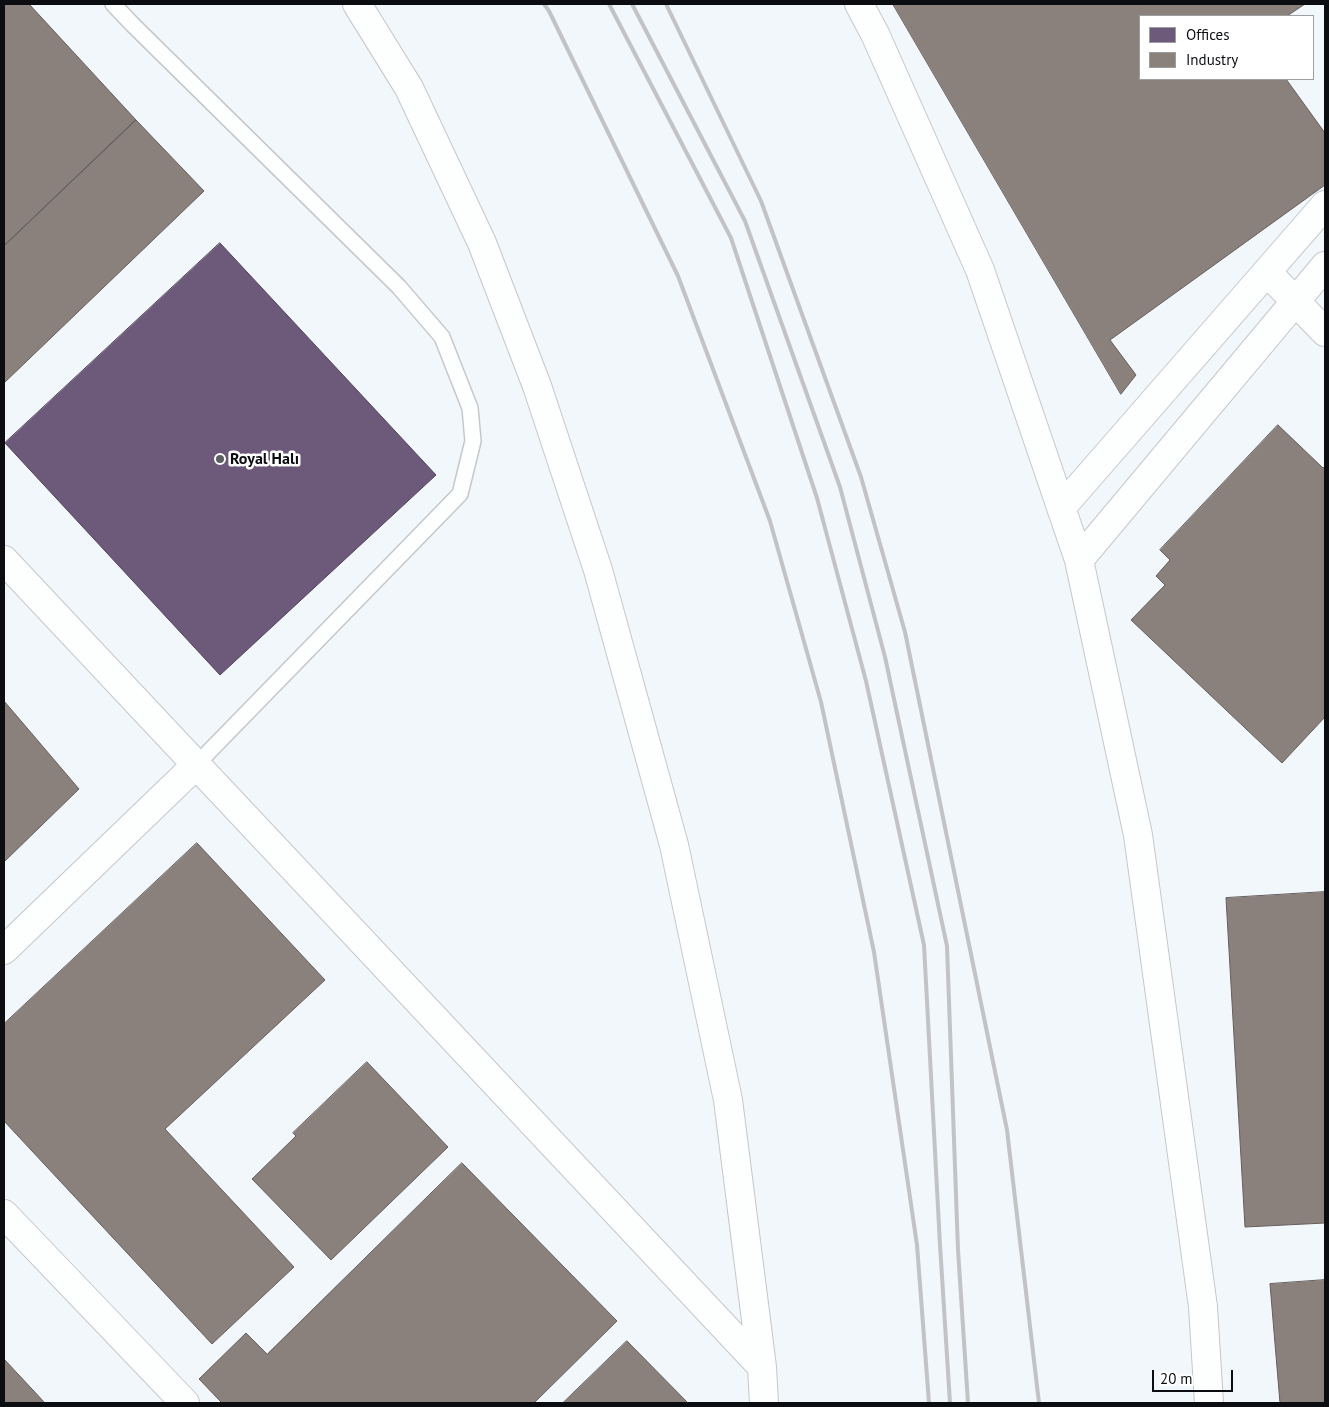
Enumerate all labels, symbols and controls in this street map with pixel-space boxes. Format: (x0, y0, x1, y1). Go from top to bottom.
legend (1139, 15, 1314, 80)
text: Offices (1186, 25, 1230, 44)
text: Industry (1186, 50, 1238, 69)
place label: Royal Halı (230, 449, 299, 469)
marker: Royal Halı (214, 453, 226, 465)
scale bar (1154, 1360, 1235, 1392)
text: 20 m (1160, 1369, 1193, 1388)

